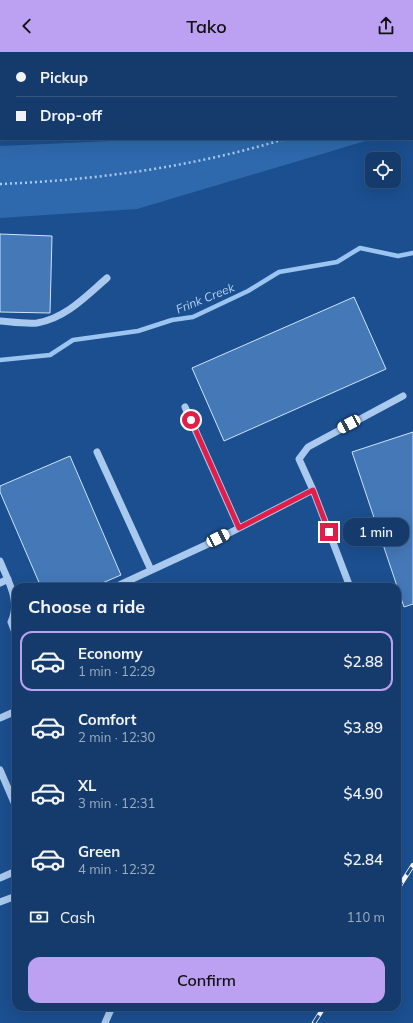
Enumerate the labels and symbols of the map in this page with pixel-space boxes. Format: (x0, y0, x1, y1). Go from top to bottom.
water label: Frink Creek (173, 279, 237, 317)
route start (182, 411, 200, 429)
car (336, 413, 362, 435)
callout: 1 min (343, 518, 409, 546)
route end (320, 523, 338, 541)
car (205, 527, 231, 549)

